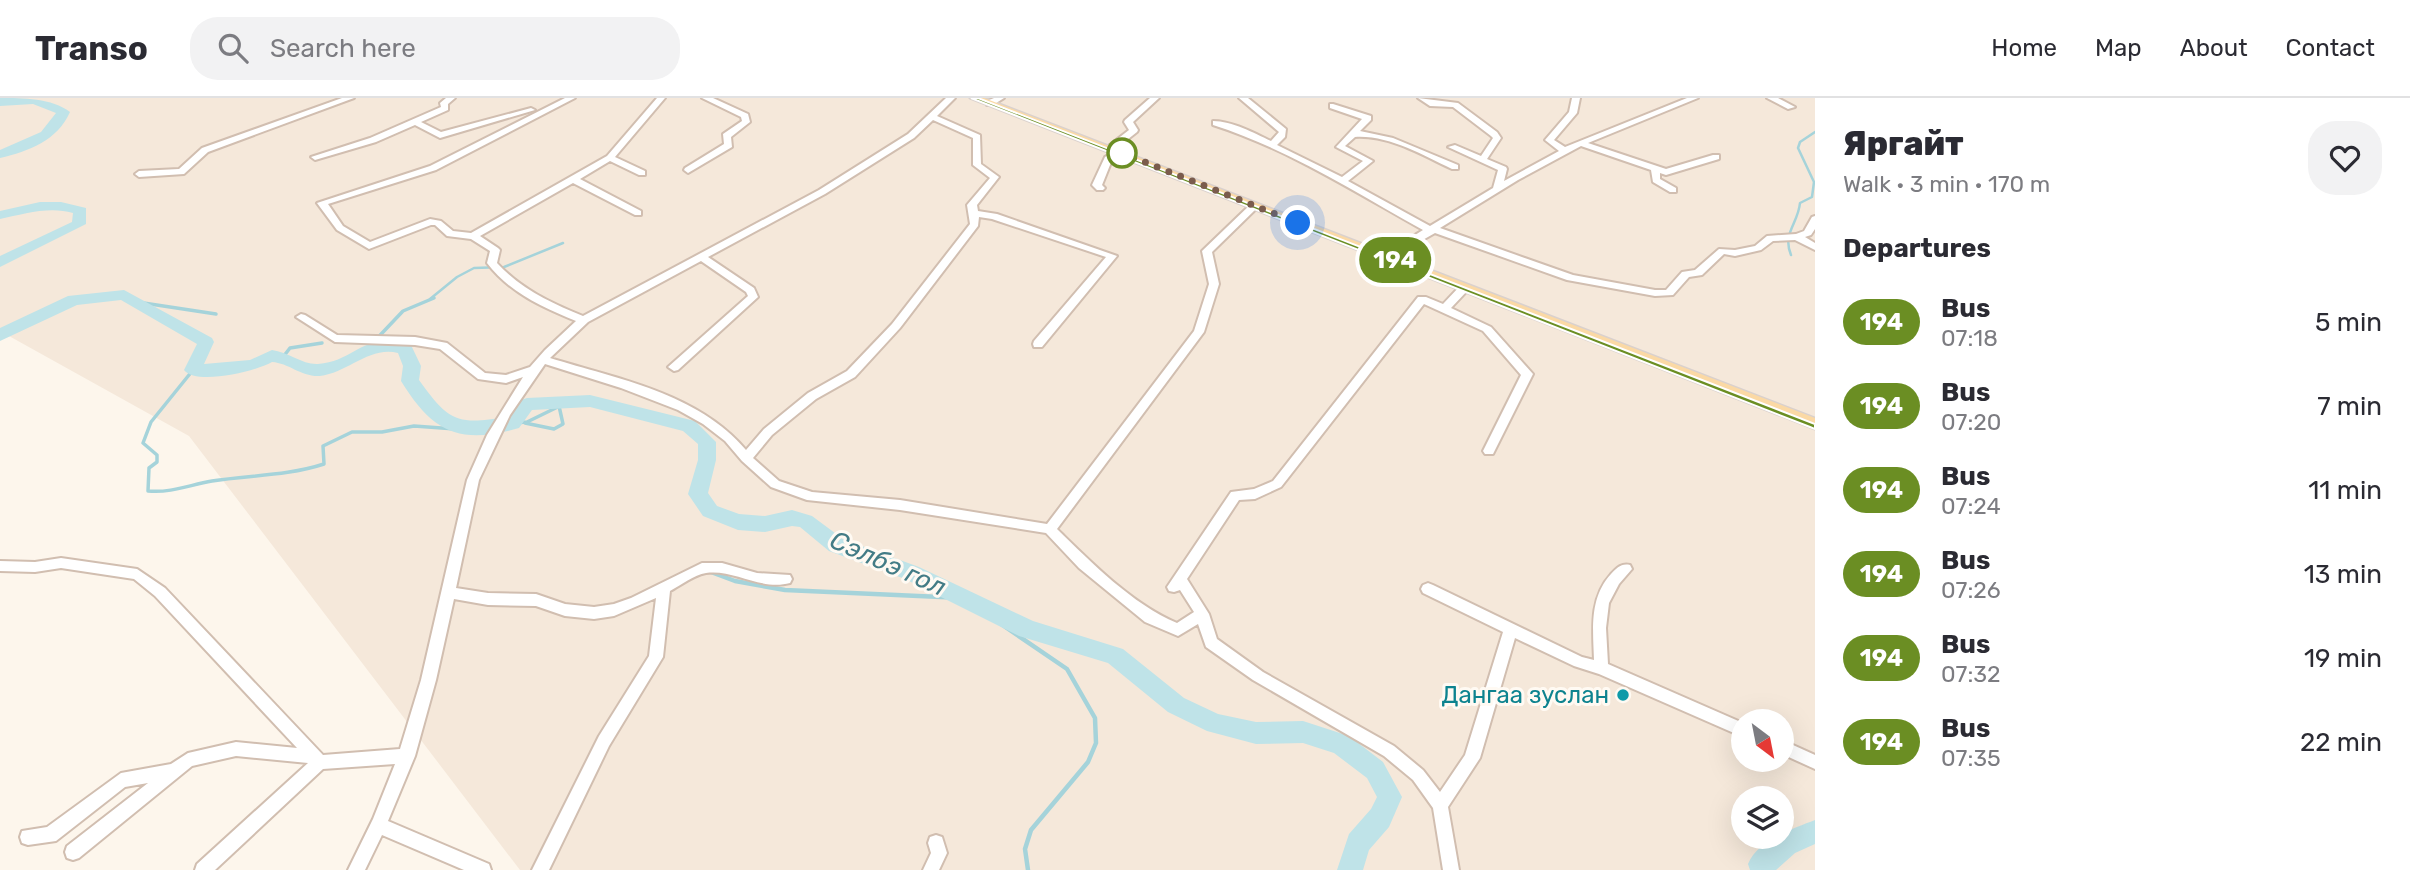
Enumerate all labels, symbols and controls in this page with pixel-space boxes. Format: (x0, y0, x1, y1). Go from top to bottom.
search box (190, 17, 680, 80)
text: Transo (35, 29, 148, 68)
icon: search (214, 29, 252, 67)
text: Search here (270, 33, 416, 64)
text: Home (1991, 34, 2057, 62)
text: Map (2095, 34, 2142, 62)
text: About (2180, 34, 2248, 62)
text: Contact (2286, 34, 2375, 62)
button: heart (2308, 121, 2382, 195)
text: Яргайт (1843, 124, 1964, 163)
unlabelled marker (1107, 138, 1137, 168)
text: Walk · 3 min · 170 m (1843, 170, 2050, 198)
your location (1280, 205, 1315, 240)
text: Departures (1843, 233, 1991, 264)
line badge: 194 (1355, 237, 1435, 283)
text: 194 (1373, 246, 1417, 274)
text: Bus (1941, 293, 1990, 324)
text: 5 min (2315, 307, 2382, 338)
text: 194 (1860, 308, 1903, 336)
text: 07:18 (1941, 324, 1998, 352)
text: Bus (1941, 377, 1990, 408)
text: 7 min (2317, 391, 2382, 422)
text: 194 (1860, 392, 1903, 420)
text: 07:20 (1941, 408, 2001, 436)
text: Bus (1941, 461, 1990, 492)
text: 11 min (2308, 475, 2382, 506)
text: 194 (1860, 476, 1903, 504)
text: 07:24 (1941, 492, 2001, 520)
water label: Сэлбэ гол (825, 524, 950, 603)
text: Bus (1941, 545, 1990, 576)
text: 13 min (2304, 559, 2382, 590)
text: 194 (1860, 560, 1903, 588)
text: 07:26 (1941, 576, 2001, 604)
text: Bus (1941, 629, 1990, 660)
text: 19 min (2304, 643, 2382, 674)
text: 194 (1860, 644, 1903, 672)
text: 07:32 (1941, 660, 2001, 688)
place label: Дангаа зуслан (1441, 681, 1609, 709)
marker: Дангаа зуслан (1615, 687, 1631, 703)
north arrow (1731, 709, 1794, 772)
map controls (1731, 709, 1794, 849)
text: Bus (1941, 713, 1990, 744)
text: 22 min (2300, 727, 2382, 758)
text: 194 (1860, 728, 1903, 756)
text: 07:35 (1941, 744, 2001, 772)
button: layers (1731, 786, 1794, 849)

